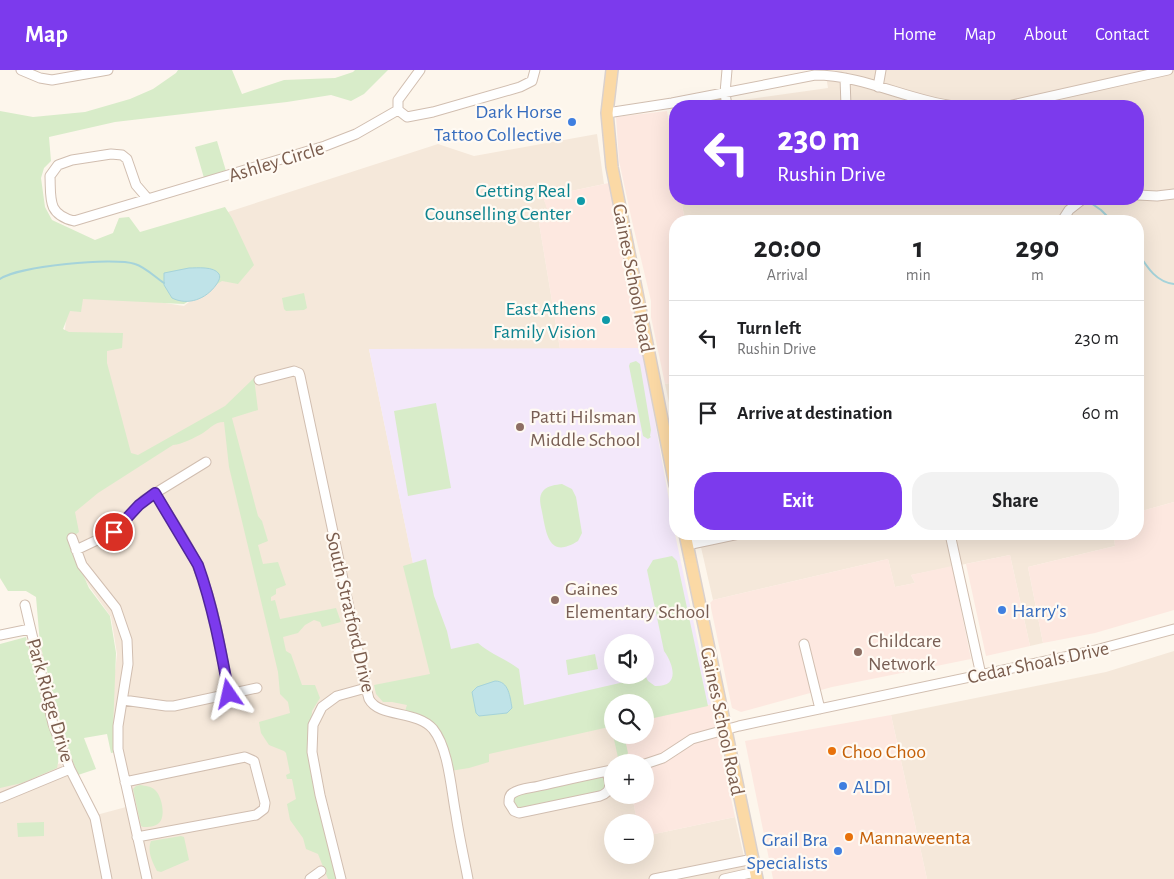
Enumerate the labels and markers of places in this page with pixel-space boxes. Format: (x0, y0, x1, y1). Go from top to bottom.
place label: Dark Horse Tattoo Collective (434, 102, 562, 145)
marker: Dark Horse Tattoo Collective (566, 116, 578, 128)
place label: Getting Real Counselling Center (425, 181, 572, 224)
marker: Getting Real Counselling Center (575, 195, 587, 207)
place label: East Athens Family Vision (493, 299, 596, 342)
marker: East Athens Family Vision (600, 314, 612, 326)
place label: Patti Hilsman Middle School (530, 407, 641, 450)
marker: Patti Hilsman Middle School (514, 421, 526, 433)
pin (93, 511, 135, 553)
place label: Gaines Elementary School (565, 579, 710, 622)
marker: Gaines Elementary School (549, 594, 561, 606)
place label: Harry's (1012, 601, 1067, 621)
marker: Harry's (996, 604, 1008, 616)
place label: Childcare Network (868, 631, 941, 674)
marker: Childcare Network (852, 646, 864, 658)
place label: Choo Choo (842, 742, 926, 762)
marker: Choo Choo (826, 745, 838, 757)
place label: ALDI (853, 777, 891, 797)
marker: ALDI (837, 780, 849, 792)
place label: Mannaweenta (859, 828, 971, 848)
place label: Grail Bra Specialists (746, 830, 828, 873)
marker: Mannaweenta (843, 831, 855, 843)
marker: Grail Bra Specialists (832, 845, 844, 857)

